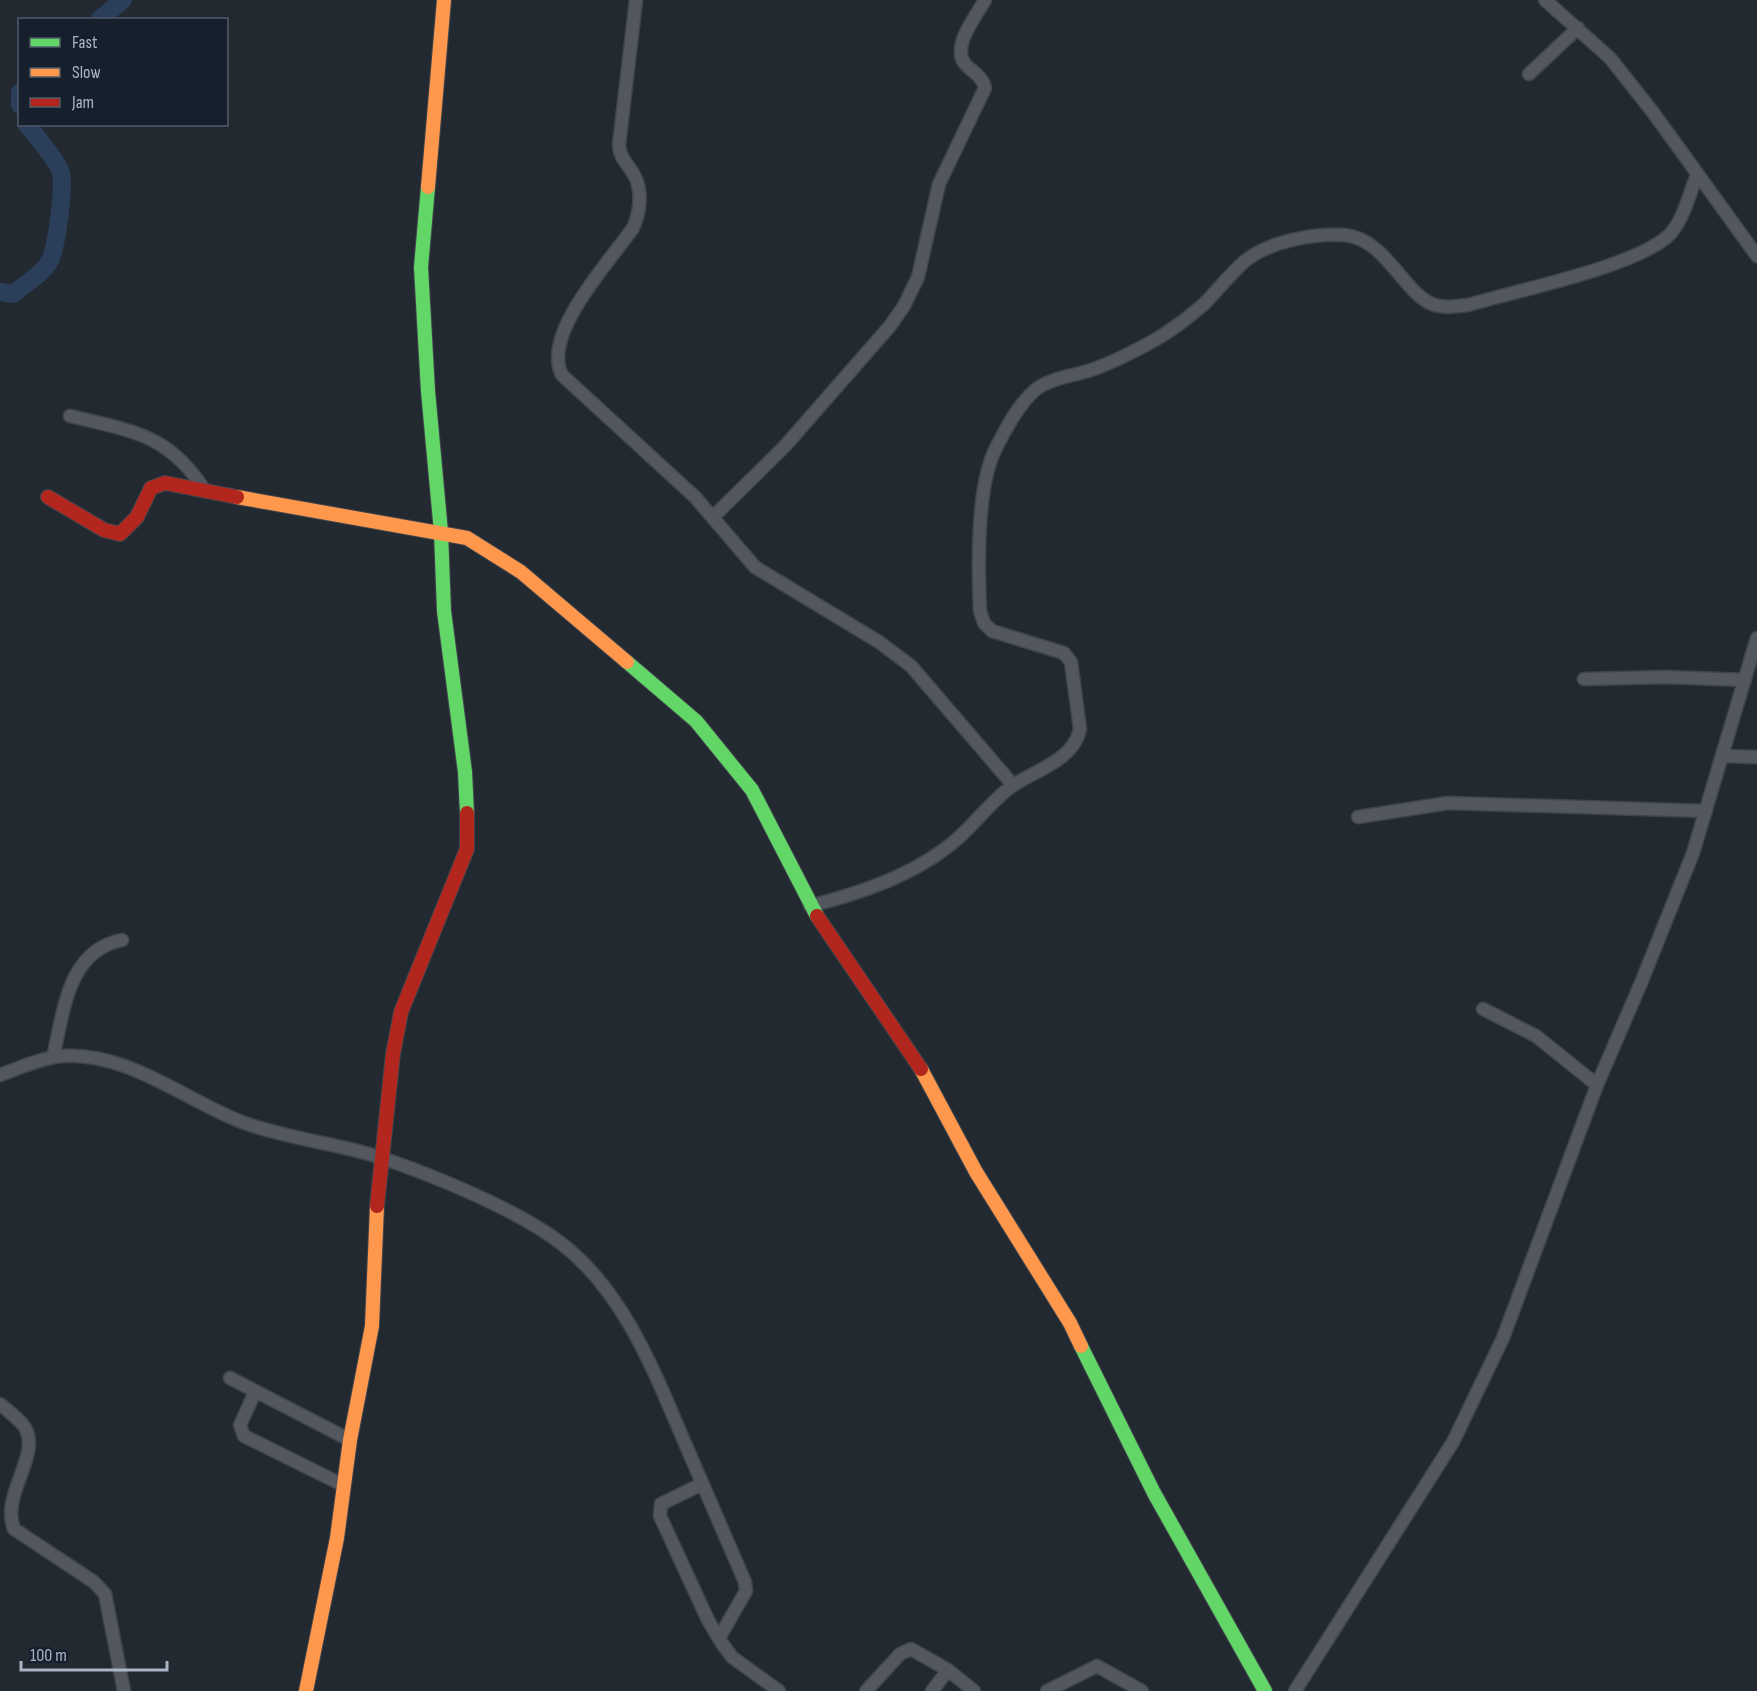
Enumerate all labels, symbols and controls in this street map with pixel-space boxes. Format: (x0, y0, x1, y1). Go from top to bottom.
legend (18, 18, 228, 126)
text: Fast (72, 32, 98, 53)
text: Slow (72, 62, 101, 83)
text: Jam (71, 92, 94, 113)
scale bar (21, 1634, 166, 1672)
text: 100 m (30, 1645, 67, 1666)

